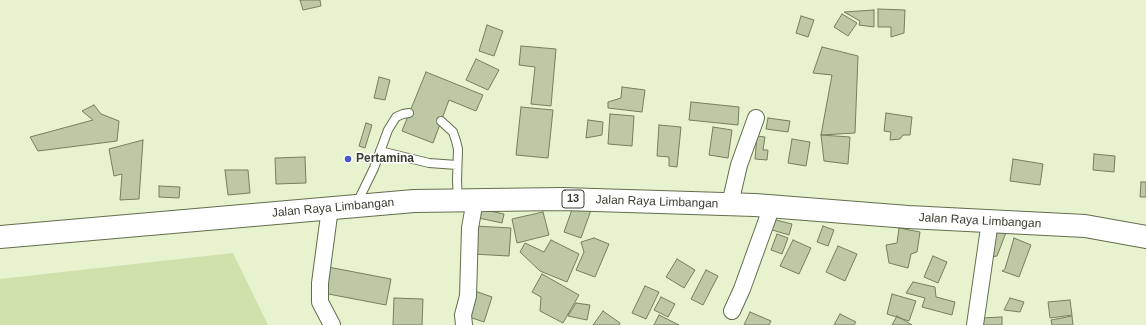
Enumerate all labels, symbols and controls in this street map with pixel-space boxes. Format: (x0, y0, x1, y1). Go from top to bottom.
place label: Pertamina (356, 152, 414, 166)
marker: Pertamina (343, 154, 353, 164)
road number: 13 (562, 190, 584, 208)
street label: Jalan Raya Limbangan (595, 193, 719, 211)
street label: Jalan Raya Limbangan (271, 195, 395, 221)
street label: Jalan Raya Limbangan (918, 211, 1042, 231)

